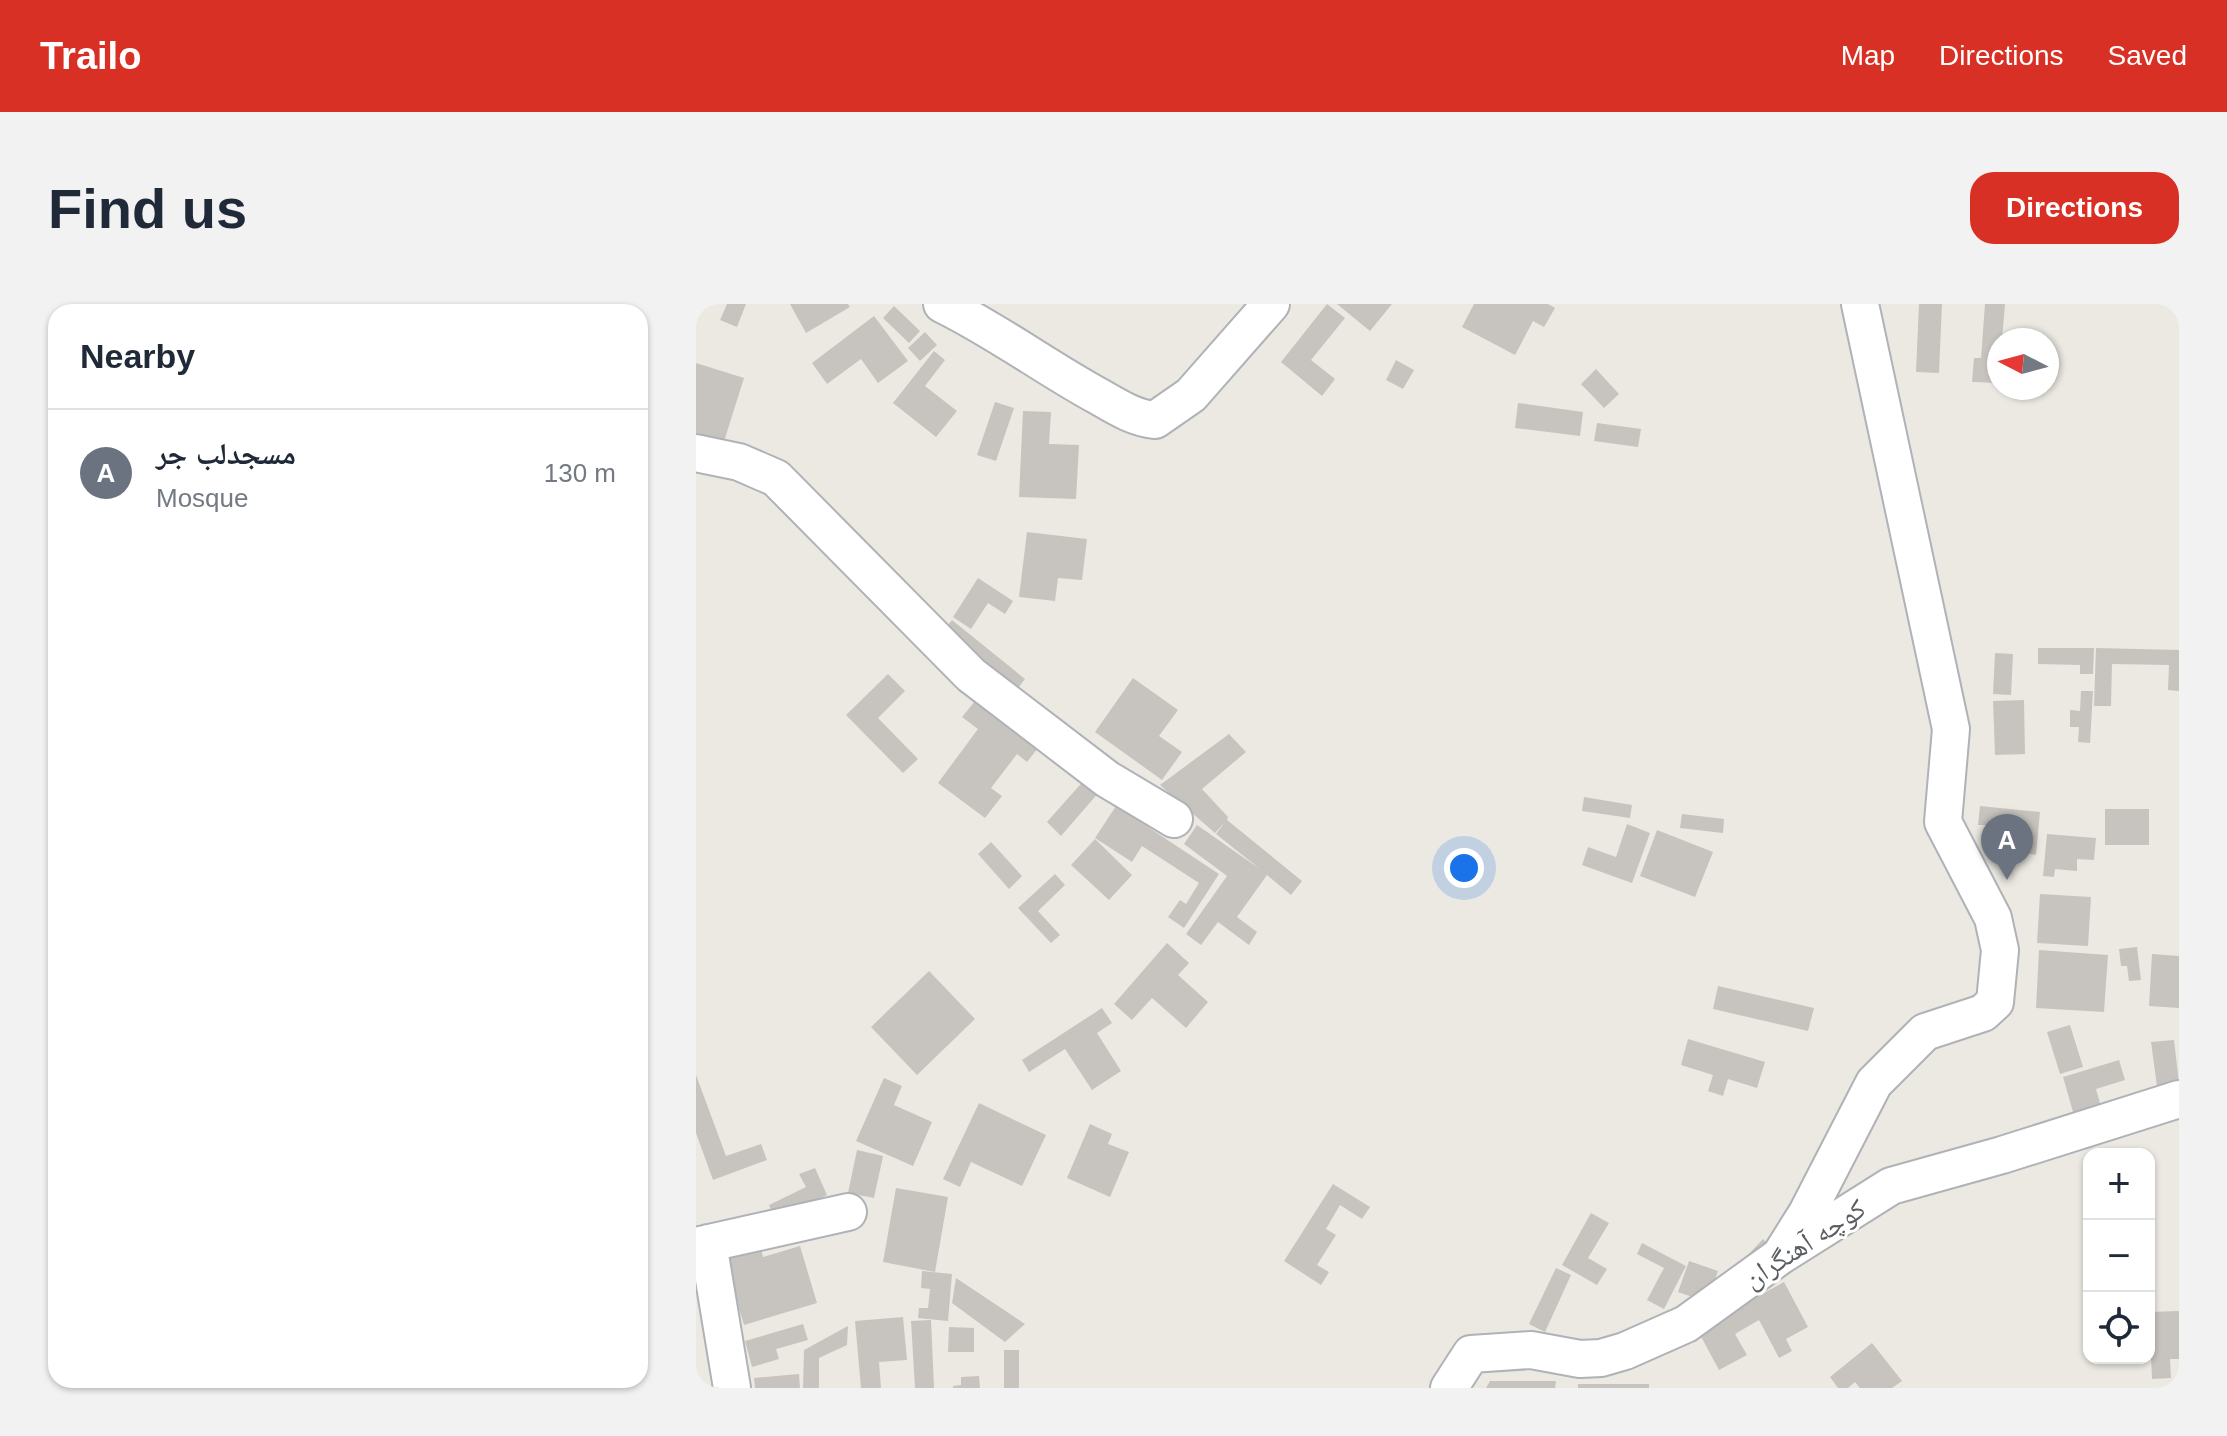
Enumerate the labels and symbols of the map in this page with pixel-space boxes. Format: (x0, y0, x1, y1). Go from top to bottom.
north arrow (1987, 328, 2059, 400)
pin: A (1981, 814, 2033, 880)
your location (1444, 848, 1484, 888)
street label: کوچه آهنگران (1737, 1192, 1872, 1295)

